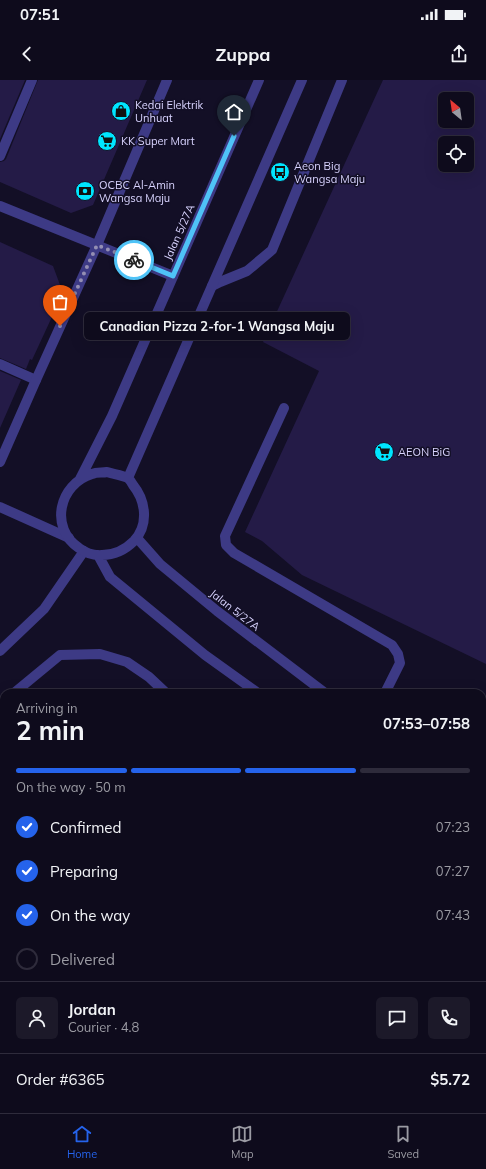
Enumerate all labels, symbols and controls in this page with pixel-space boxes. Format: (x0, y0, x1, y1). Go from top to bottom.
text: 07:51 (20, 5, 60, 24)
icon: back (16, 43, 38, 65)
text: Zuppa (216, 43, 270, 66)
icon: share (448, 43, 470, 65)
north arrow (438, 92, 474, 128)
map controls (438, 92, 474, 172)
pin (217, 95, 251, 136)
place label: Kedai Elektrik Unhuat (135, 98, 204, 125)
shop icon: Kedai Elektrik Unhuat (110, 100, 132, 122)
icon: home (223, 101, 245, 123)
supermarket icon: KK Super Mart (96, 130, 118, 152)
place label: KK Super Mart (121, 134, 195, 148)
button: locate (438, 136, 474, 172)
place label: Aeon Big Wangsa Maju (294, 159, 365, 186)
bus stop icon: Aeon Big Wangsa Maju (269, 161, 291, 183)
place label: OCBC Al-Amin Wangsa Maju (99, 178, 175, 205)
bank icon: OCBC Al-Amin Wangsa Maju (74, 180, 96, 202)
street label: Jalan 5/27A (160, 202, 198, 262)
courier (114, 240, 154, 280)
icon: bike (123, 249, 145, 271)
pin (43, 285, 77, 326)
icon: bag (49, 291, 71, 313)
callout: Canadian Pizza 2-for-1 Wangsa Maju (84, 312, 350, 340)
text: Canadian Pizza 2-for-1 Wangsa Maju (100, 318, 334, 334)
supermarket icon: AEON BiG (373, 441, 395, 463)
place label: AEON BiG (398, 445, 450, 459)
street label: Jalan 5/27A (207, 586, 263, 634)
text: Arriving in (16, 700, 78, 716)
text: 2 min (16, 714, 85, 747)
text: 07:53–07:58 (383, 714, 470, 733)
text: On the way · 50 m (16, 779, 126, 795)
icon: check (16, 816, 38, 838)
text: Confirmed (50, 818, 121, 837)
text: 07:23 (436, 819, 470, 835)
icon: check (16, 860, 38, 882)
text: Preparing (50, 862, 118, 881)
text: 07:27 (436, 863, 470, 879)
icon: check (16, 904, 38, 926)
text: On the way (50, 906, 130, 925)
text: 07:43 (436, 907, 470, 923)
text: Delivered (50, 950, 115, 969)
button: person (16, 997, 58, 1039)
button: chat (376, 997, 418, 1039)
button: phone (428, 997, 470, 1039)
text: Jordan (68, 1000, 116, 1019)
text: Courier · 4.8 (68, 1019, 139, 1035)
text: Order #6365 (16, 1070, 104, 1089)
text: $5.72 (430, 1070, 470, 1089)
tab: Home (67, 1123, 97, 1161)
tab: Map (231, 1123, 254, 1161)
tab: Saved (387, 1123, 419, 1161)

